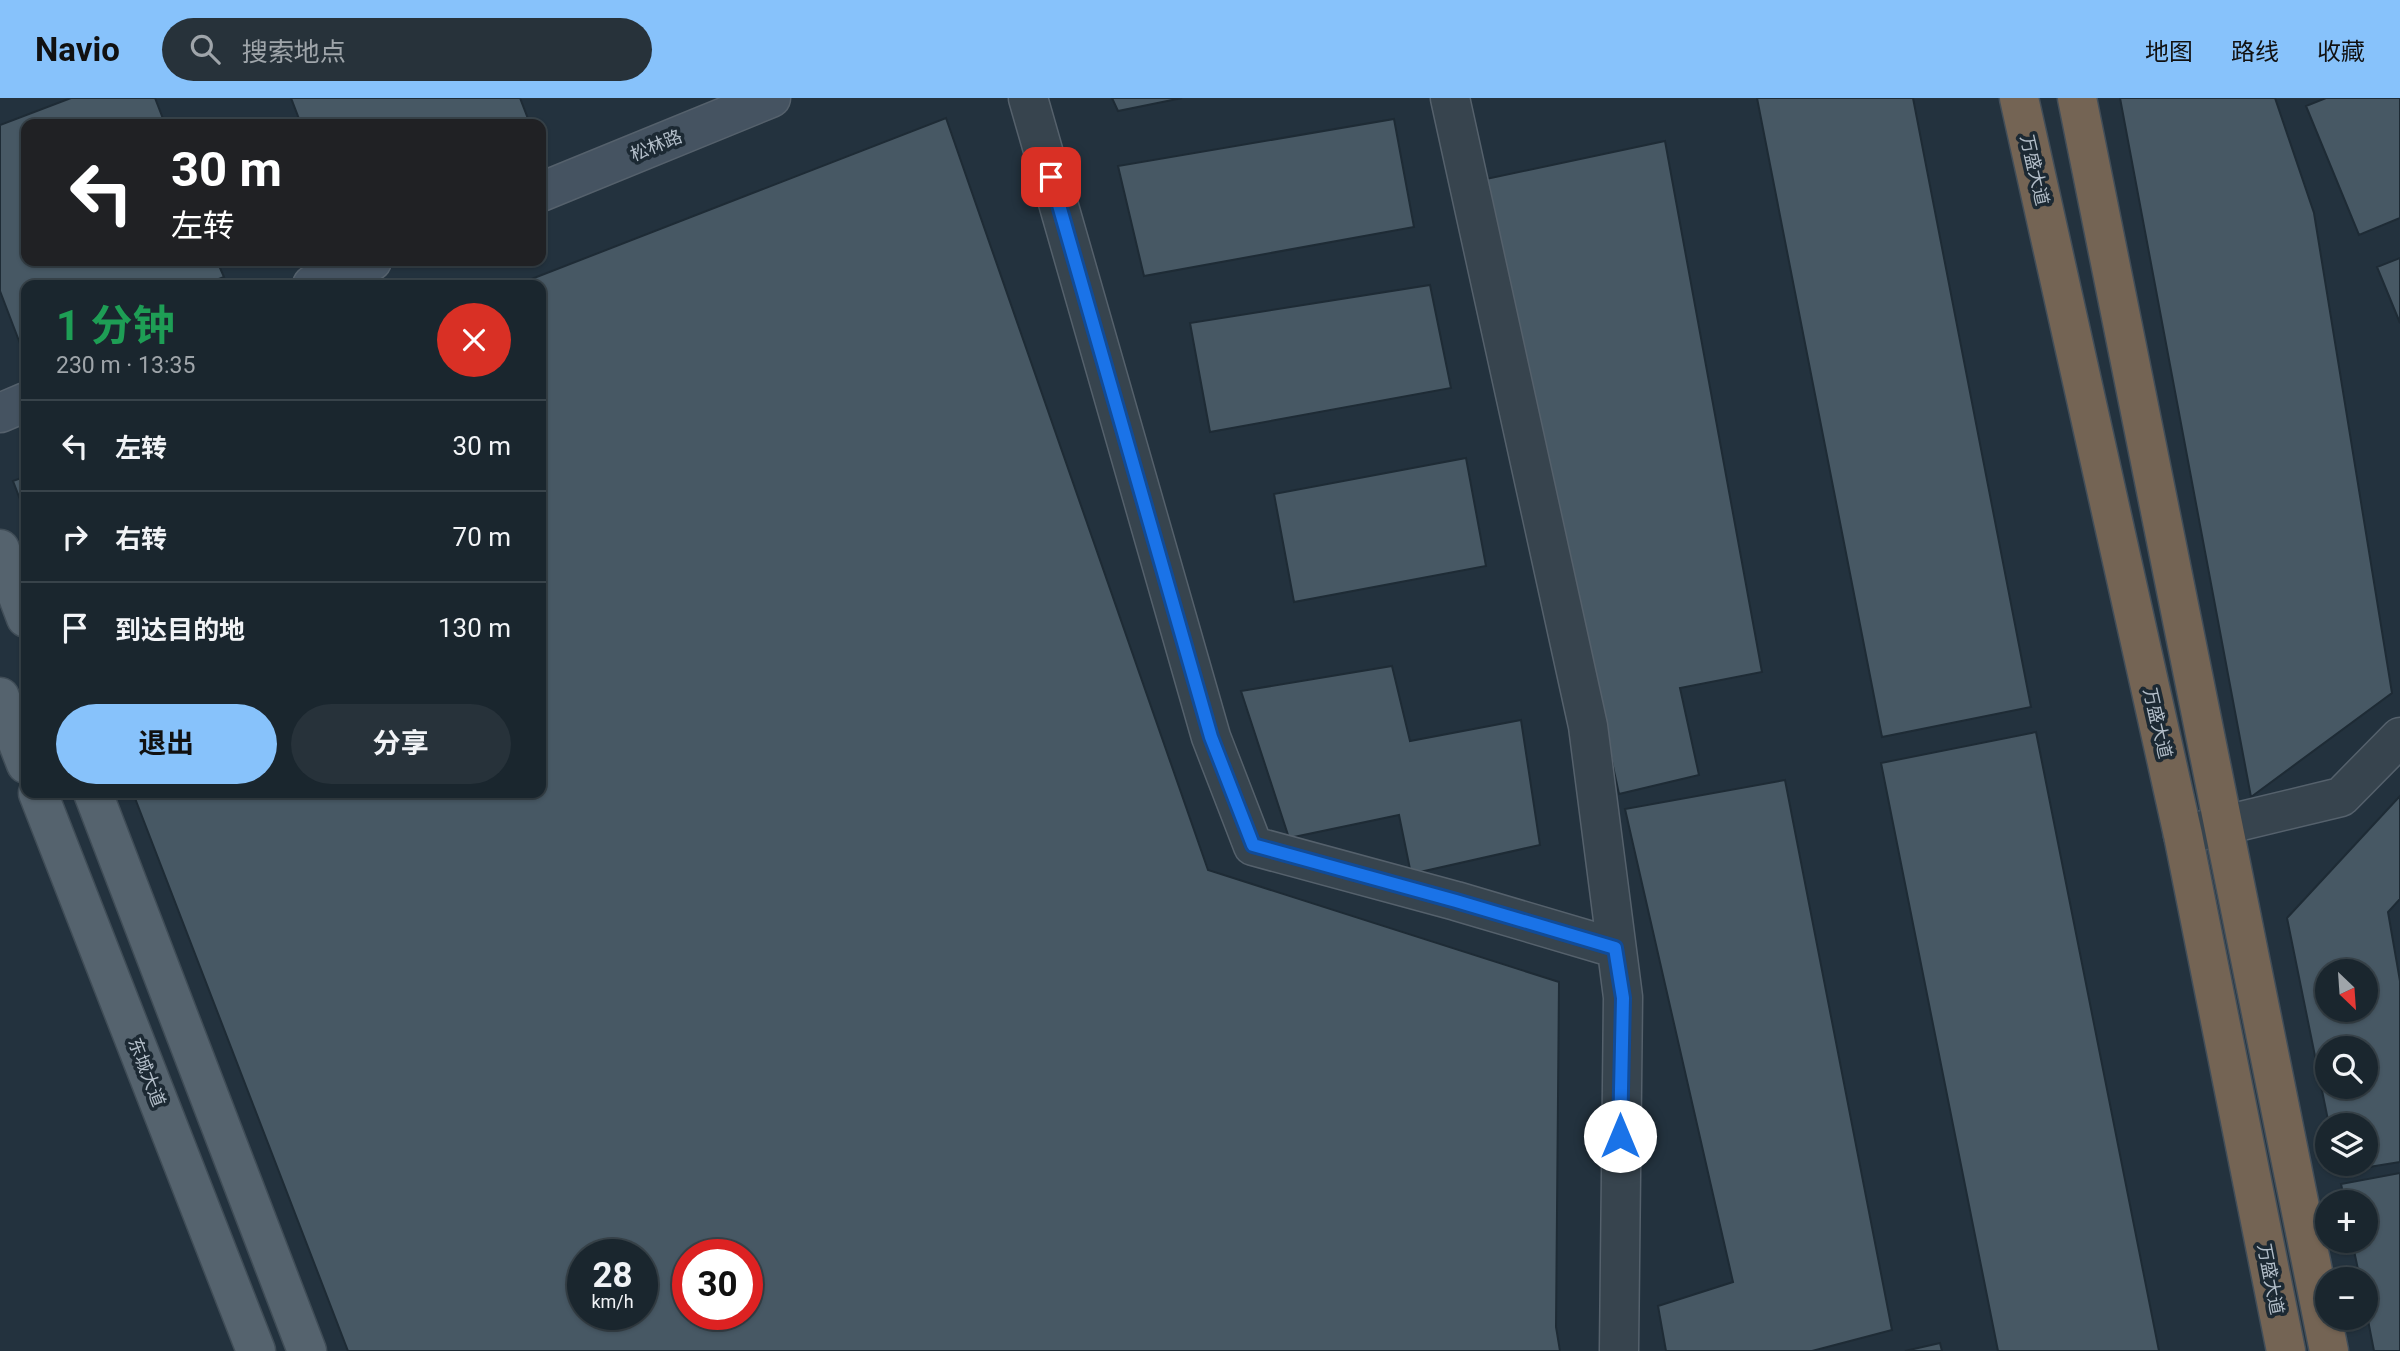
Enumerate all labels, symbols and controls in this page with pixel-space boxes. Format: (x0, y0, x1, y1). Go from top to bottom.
search box (162, 18, 652, 81)
text: Navio (35, 30, 120, 69)
icon: search (186, 30, 224, 68)
text: 搜索地点 (242, 37, 346, 67)
text: 地图 (2145, 38, 2193, 66)
text: 路线 (2231, 38, 2279, 66)
text: 收藏 (2317, 38, 2365, 66)
street label: 松林路 (627, 125, 685, 165)
street label: 万盛大道 (2017, 133, 2053, 207)
text: 30 m (171, 141, 282, 198)
icon: left (56, 147, 147, 238)
pin (1021, 147, 1081, 207)
icon: arrive (1032, 158, 1070, 196)
text: 左转 (171, 207, 235, 245)
text: 1 分钟 (56, 301, 175, 350)
button: close (437, 303, 511, 377)
text: 230 m · 13:35 (56, 352, 195, 379)
icon: left (56, 427, 94, 465)
text: 30 m (453, 431, 511, 461)
text: 左转 (115, 433, 167, 463)
icon: right (56, 518, 94, 556)
text: 70 m (453, 522, 511, 552)
text: 右转 (115, 524, 167, 554)
icon: arrive (56, 609, 94, 647)
text: 130 m (438, 613, 511, 643)
text: 到达目的地 (115, 615, 245, 645)
street label: 万盛大道 (2140, 686, 2176, 760)
button: 退出 (56, 704, 277, 784)
button: 分享 (291, 704, 511, 784)
north arrow (2315, 959, 2378, 1022)
map controls (2315, 959, 2378, 1330)
street label: 东城大道 (124, 1035, 170, 1109)
button: search (2315, 1036, 2378, 1099)
position arrow (1583, 1099, 1657, 1173)
button: layers (2315, 1113, 2378, 1176)
button: + (2315, 1190, 2378, 1253)
speed limit sign: 30 (672, 1239, 763, 1330)
street label: 万盛大道 (2254, 1242, 2288, 1316)
text: 28 (592, 1255, 633, 1296)
button: − (2315, 1267, 2378, 1330)
text: km/h (591, 1291, 634, 1312)

